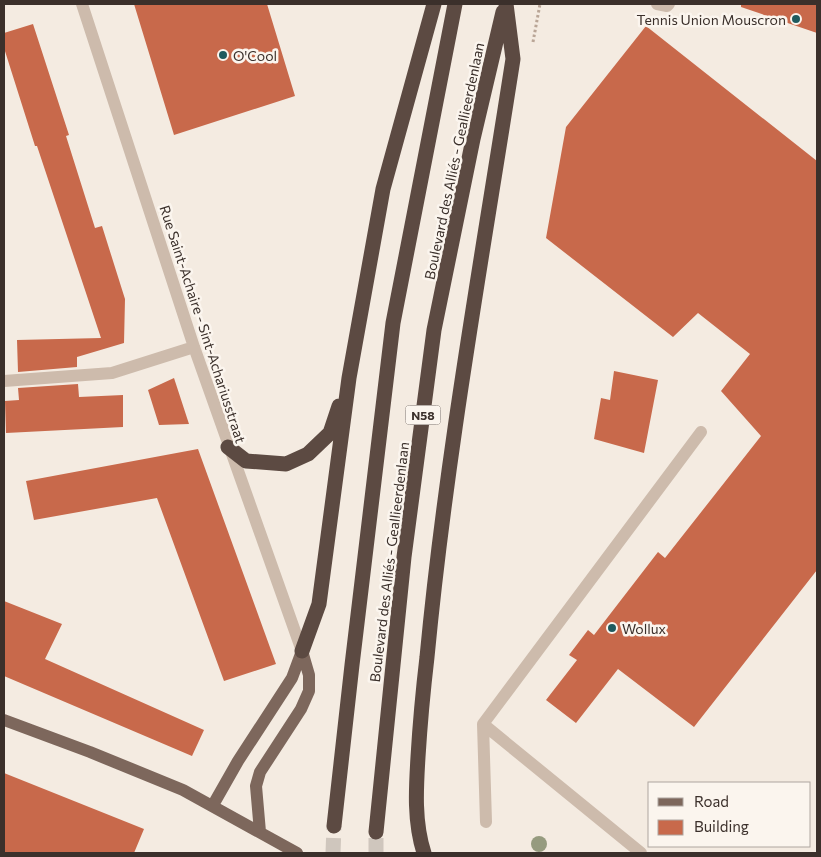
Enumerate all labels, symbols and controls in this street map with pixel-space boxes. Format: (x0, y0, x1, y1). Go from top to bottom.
place label: Tennis Union Mouscron (637, 11, 786, 28)
marker: Tennis Union Mouscron (790, 13, 802, 25)
street label: Boulevard des Alliés - Geallieerdenlaan (421, 41, 487, 281)
place label: O'Cool (233, 47, 277, 64)
marker: O'Cool (217, 49, 229, 61)
street label: Rue Saint-Achaire - Sint-Achariusstraat (156, 203, 250, 445)
road number: N58 (406, 406, 440, 424)
street label: Boulevard des Alliés - Geallieerdenlaan (366, 441, 412, 683)
place label: Wollux (622, 620, 667, 637)
marker: Wollux (606, 622, 618, 634)
legend (648, 782, 811, 847)
text: Road (694, 792, 729, 810)
text: Building (694, 817, 749, 835)

